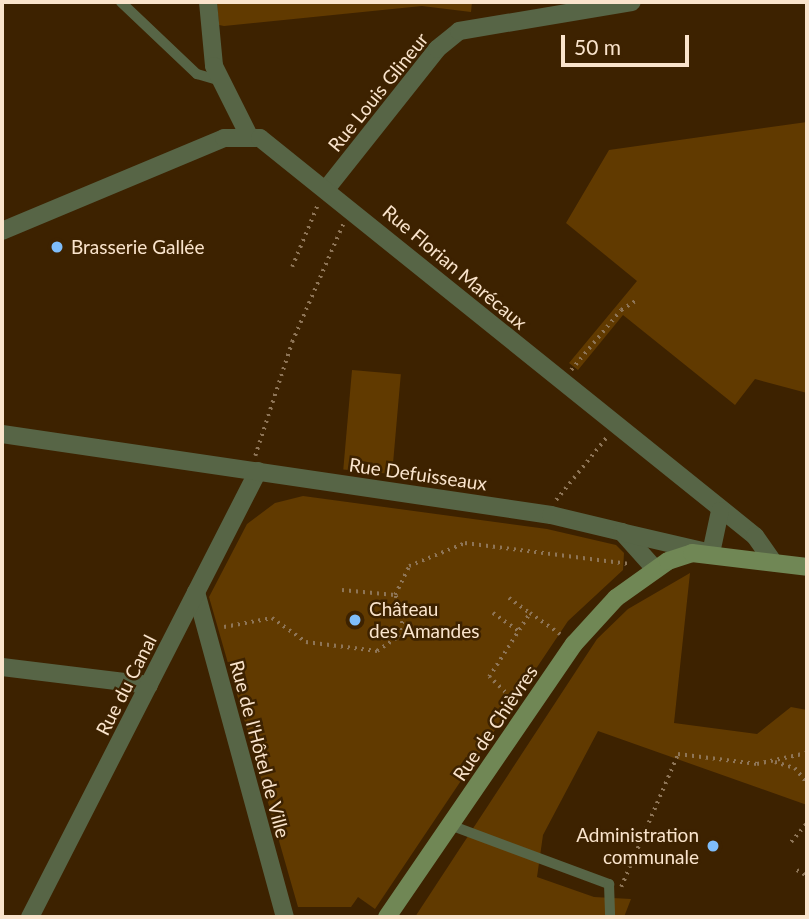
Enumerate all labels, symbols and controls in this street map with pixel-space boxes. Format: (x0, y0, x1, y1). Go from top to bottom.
scale bar (564, 21, 692, 65)
street label: Rue Louis Glineur (323, 28, 433, 156)
text: 50 m (574, 34, 621, 59)
street label: Rue Florian Marécaux (378, 200, 532, 334)
place label: Brasserie Gallée (71, 236, 204, 258)
marker: Brasserie Gallée (49, 239, 65, 255)
street label: Rue Defuisseaux (348, 453, 488, 495)
place label: Château des Amandes (369, 598, 480, 642)
marker: Château des Amandes (347, 612, 363, 628)
street label: Rue du Canal (91, 631, 161, 739)
street label: Rue de l'Hôtel de Ville (225, 657, 295, 841)
street label: Rue de Chièvres (448, 661, 542, 785)
place label: Administration communale (576, 824, 699, 868)
marker: Administration communale (705, 838, 721, 854)

